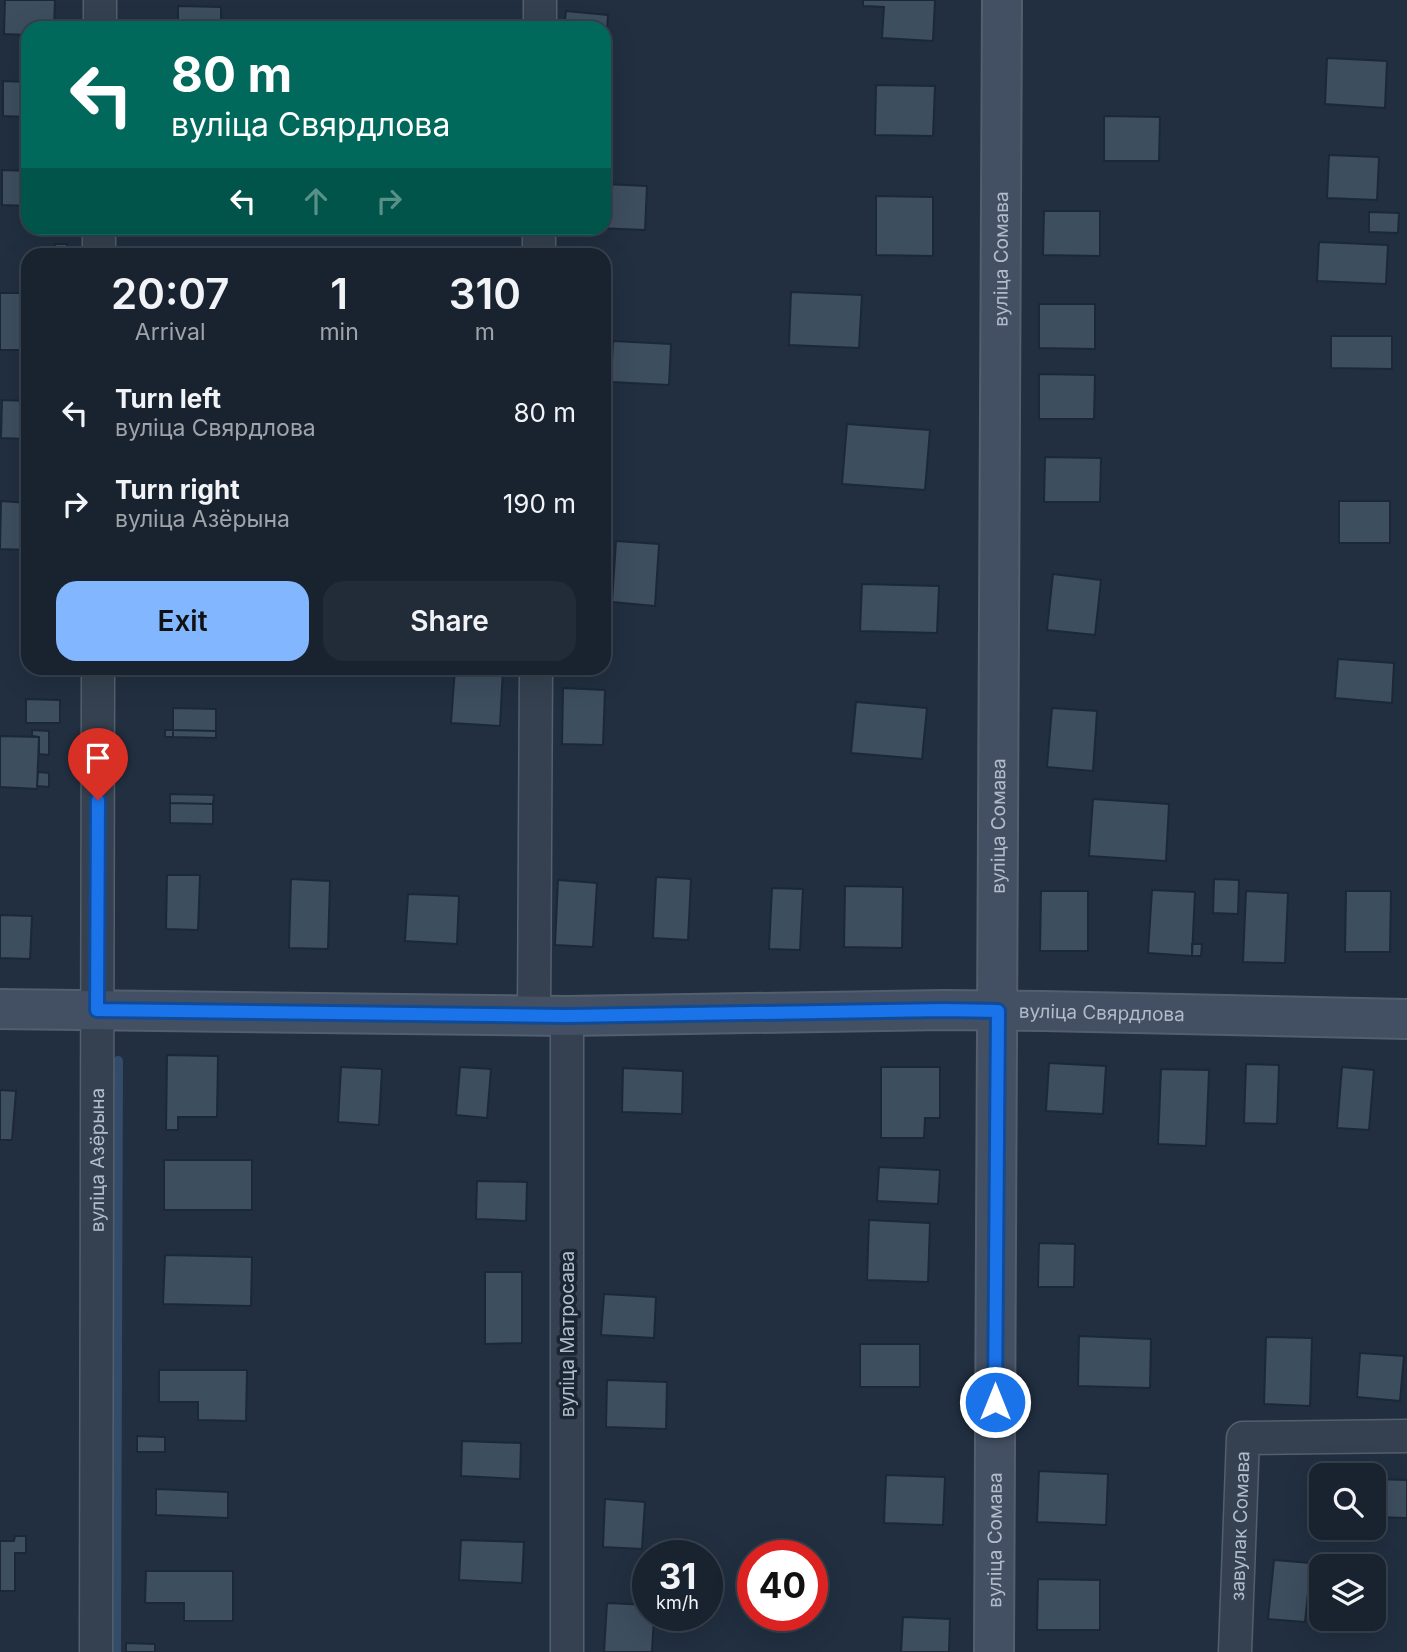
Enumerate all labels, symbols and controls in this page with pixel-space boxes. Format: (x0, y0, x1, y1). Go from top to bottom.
text: 80 m (171, 45, 292, 104)
icon: left (56, 49, 147, 140)
text: вуліца Свярдлова (171, 105, 450, 144)
icon: left (224, 182, 262, 220)
icon: ahead (297, 182, 335, 220)
icon: right (370, 182, 408, 220)
street label: вуліца Сомава (989, 191, 1013, 327)
text: 20:07 (111, 268, 229, 319)
text: 1 (330, 268, 348, 319)
text: 310 (449, 268, 521, 319)
text: Arrival (135, 318, 206, 346)
text: min (319, 318, 359, 346)
text: m (475, 318, 495, 346)
text: Turn left (115, 383, 221, 414)
icon: left (56, 394, 94, 432)
text: 80 m (513, 397, 576, 428)
text: вуліца Свярдлова (115, 414, 316, 442)
text: Turn right (115, 474, 240, 505)
icon: right (56, 485, 94, 523)
text: 190 m (503, 488, 576, 519)
text: вуліца Азёрына (115, 505, 290, 533)
button: Exit (56, 581, 309, 661)
button: Share (323, 581, 576, 661)
pin (68, 728, 128, 800)
icon: arrive (79, 739, 117, 777)
street label: вуліца Сомава (986, 758, 1010, 894)
street label: вуліца Свярдлова (1019, 999, 1185, 1026)
street label: вуліца Азёрына (85, 1088, 109, 1232)
street label: вуліца Матросава (556, 1251, 579, 1417)
position arrow (958, 1365, 1032, 1439)
street label: завулак Сомава (1225, 1451, 1254, 1601)
map controls (1309, 1463, 1386, 1631)
button: search (1309, 1463, 1386, 1540)
street label: вуліца Сомава (983, 1472, 1006, 1608)
speed limit sign: 40 (737, 1540, 828, 1631)
button: layers (1309, 1554, 1386, 1631)
text: 31 (659, 1555, 696, 1597)
text: km/h (656, 1592, 699, 1613)

